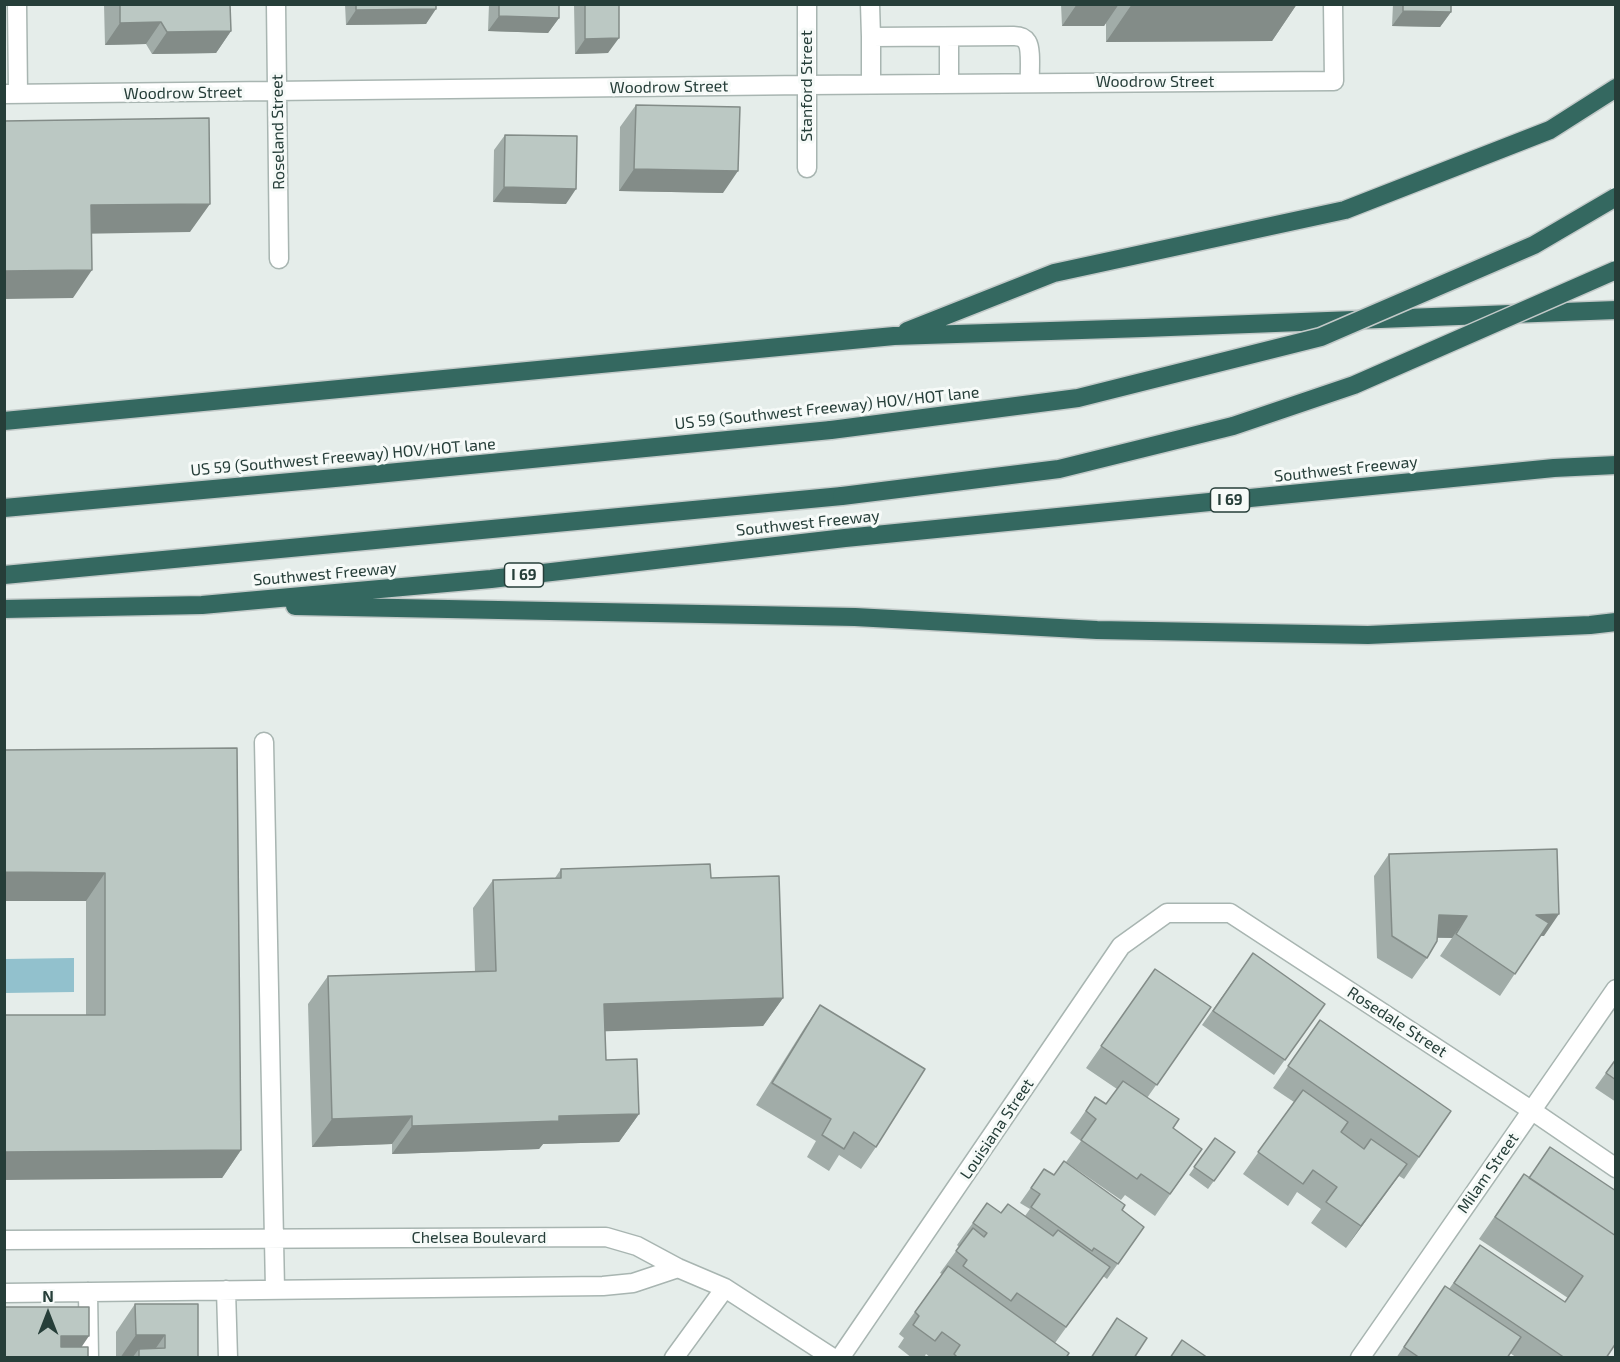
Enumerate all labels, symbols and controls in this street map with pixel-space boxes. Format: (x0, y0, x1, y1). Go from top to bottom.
street label: Stanford Street (797, 30, 817, 142)
street label: Woodrow Street (1096, 72, 1214, 92)
street label: Roseland Street (267, 74, 289, 190)
street label: Woodrow Street (609, 76, 729, 98)
street label: Woodrow Street (123, 82, 243, 104)
street label: US 59 (Southwest Freeway) HOV/HOT lane (674, 382, 980, 434)
street label: US 59 (Southwest Freeway) HOV/HOT lane (190, 434, 496, 480)
street label: Southwest Freeway (1273, 452, 1419, 486)
road number: I 69 (1210, 488, 1250, 512)
street label: Southwest Freeway (735, 506, 881, 540)
street label: Southwest Freeway (252, 558, 398, 590)
road number: I 69 (504, 563, 544, 587)
street label: Rosedale Street (1344, 983, 1450, 1061)
street label: Louisiana Street (956, 1075, 1038, 1183)
street label: Milam Street (1453, 1129, 1523, 1217)
street label: Chelsea Boulevard (412, 1228, 546, 1248)
north arrow (18, 1284, 78, 1344)
text: N (42, 1286, 54, 1305)

